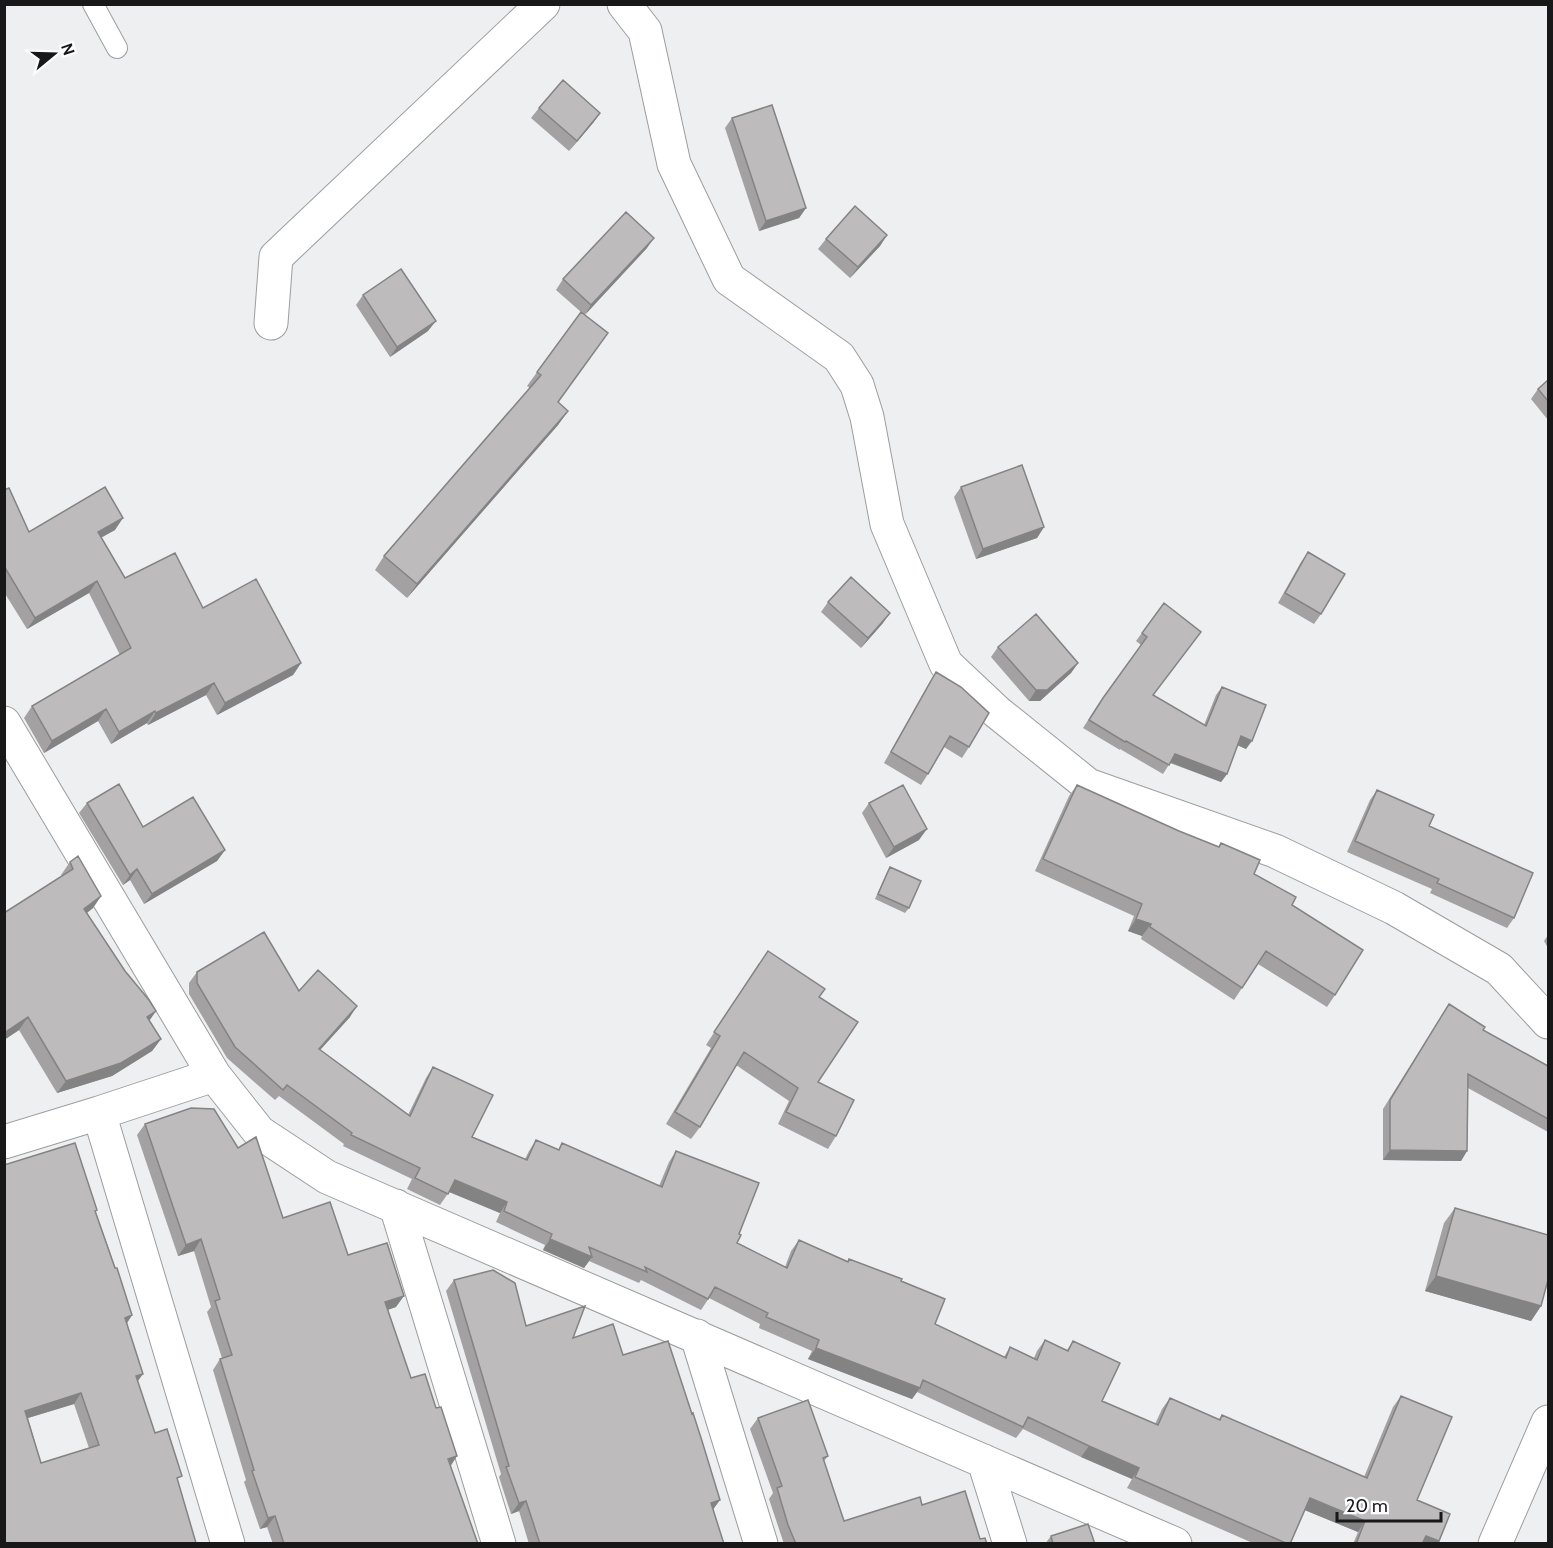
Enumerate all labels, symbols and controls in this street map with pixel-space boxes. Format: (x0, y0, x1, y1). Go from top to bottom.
north arrow (24, 24, 84, 84)
text: N (57, 41, 79, 58)
scale bar (1337, 1485, 1440, 1523)
text: 20 m (1346, 1495, 1388, 1517)

